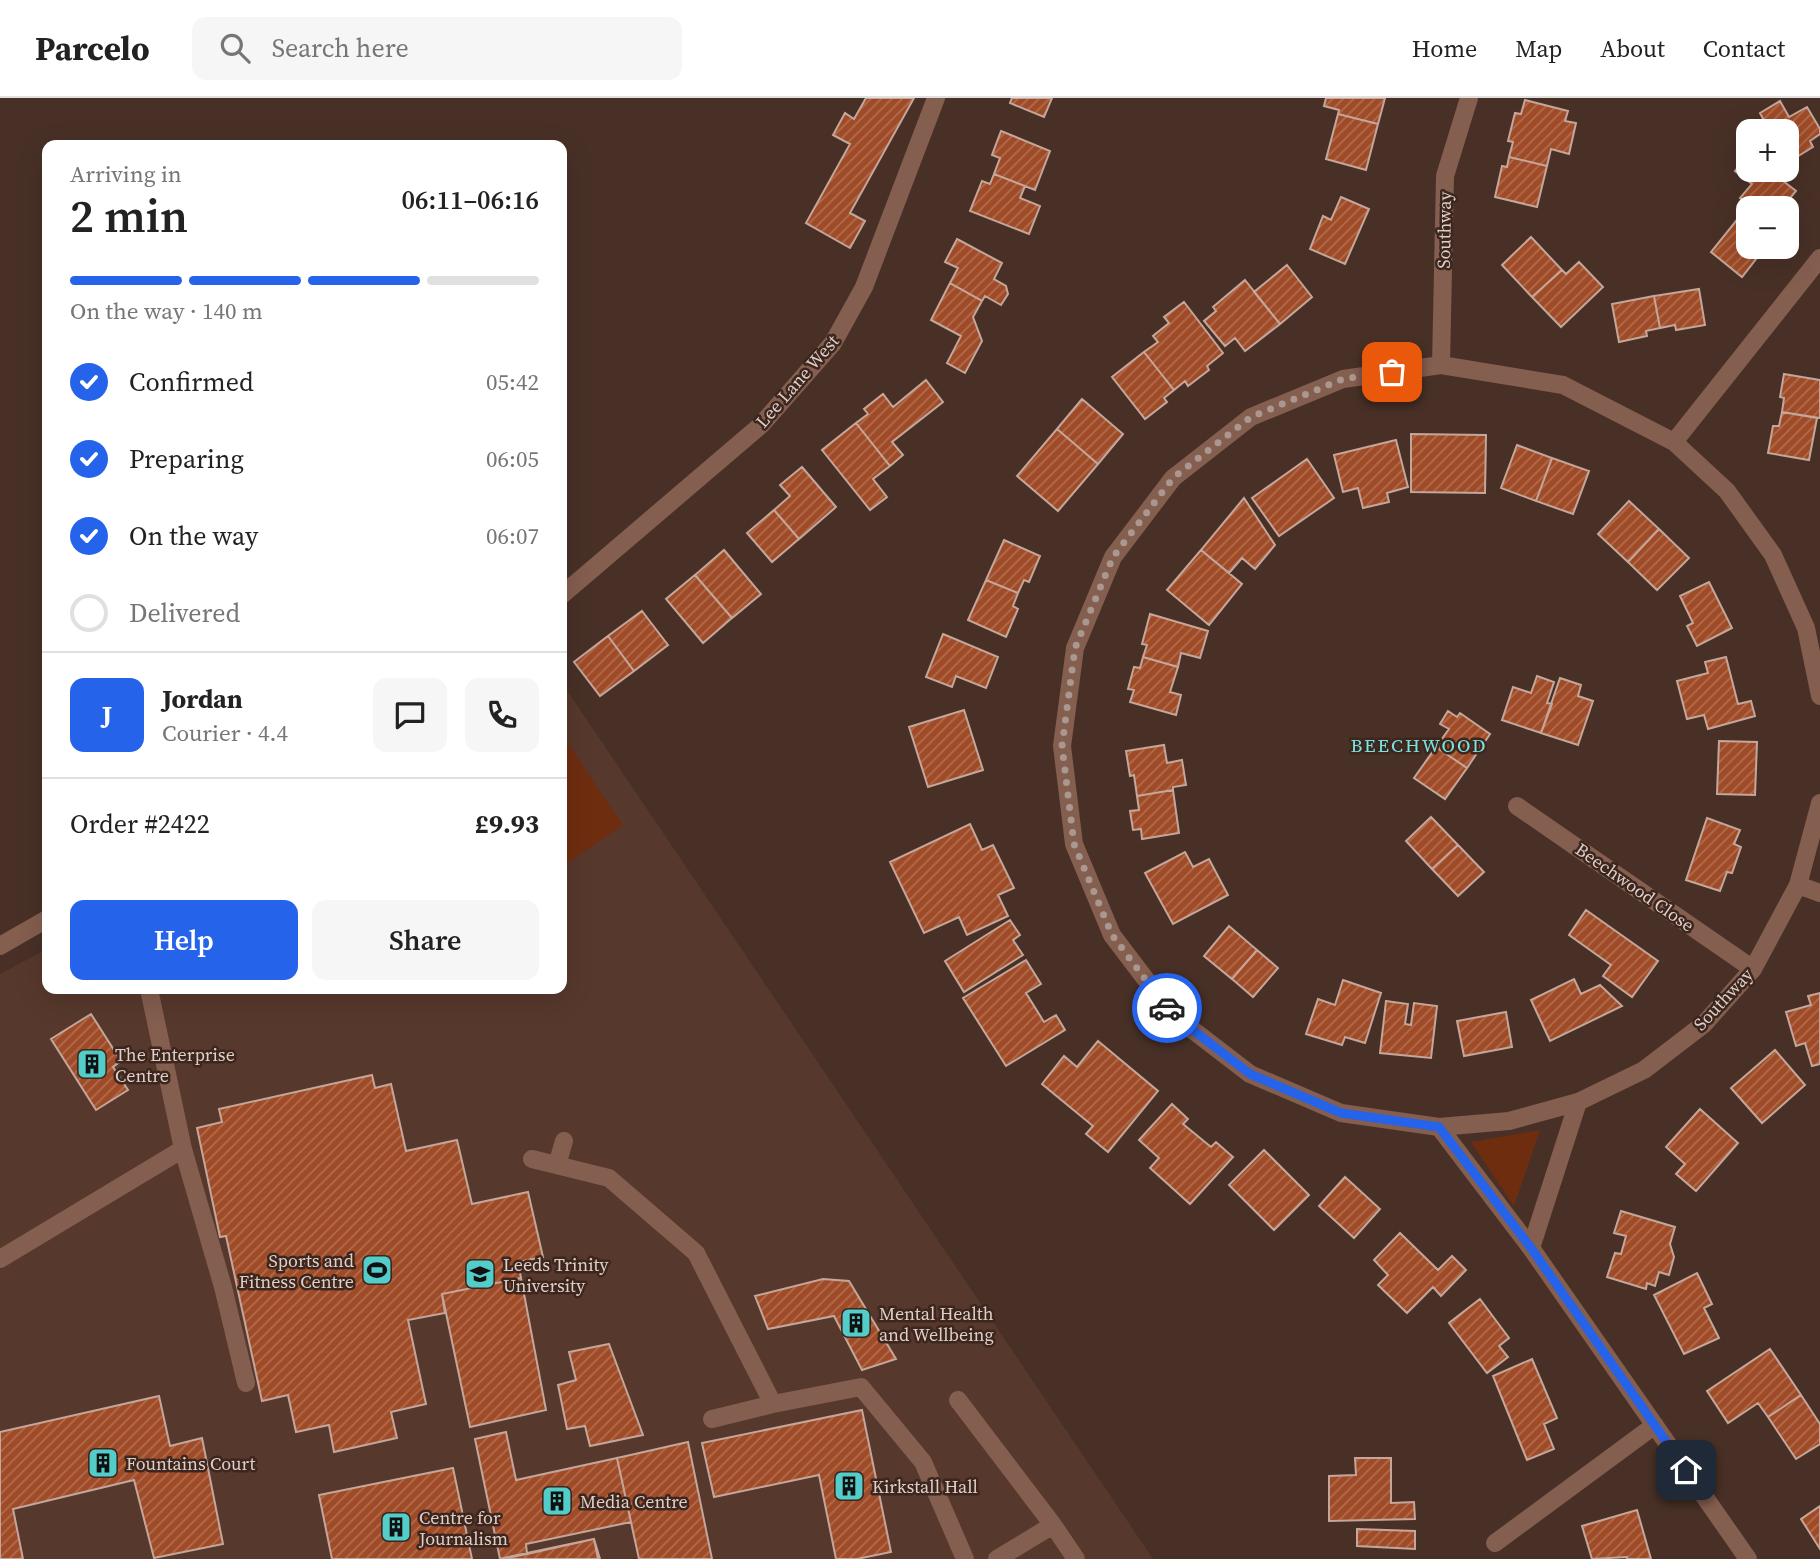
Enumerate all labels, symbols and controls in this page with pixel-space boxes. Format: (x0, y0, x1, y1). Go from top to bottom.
search box (192, 17, 682, 80)
text: Parcelo (35, 26, 150, 71)
icon: search (216, 29, 254, 67)
text: Search here (272, 30, 409, 66)
text: Home (1412, 32, 1477, 65)
text: Map (1515, 32, 1562, 65)
text: About (1600, 32, 1665, 65)
text: Contact (1703, 32, 1785, 65)
map controls (1736, 119, 1799, 259)
button: + (1736, 119, 1799, 182)
text: Arriving in (70, 158, 182, 190)
text: 06:11–06:16 (402, 182, 539, 218)
text: 2 min (70, 184, 188, 247)
street label: Southway (1431, 190, 1457, 269)
button: − (1736, 196, 1799, 259)
text: On the way · 140 m (70, 295, 263, 327)
street label: Lee Lane West (750, 329, 844, 433)
pin (1362, 342, 1422, 402)
icon: bag (1373, 353, 1411, 391)
icon: check (70, 363, 108, 401)
text: Confirmed (129, 364, 254, 400)
text: 05:42 (486, 366, 539, 398)
icon: check (70, 440, 108, 478)
text: Preparing (129, 441, 244, 477)
text: 06:05 (486, 443, 539, 475)
icon: check (70, 517, 108, 555)
text: On the way (129, 518, 258, 554)
text: 06:07 (486, 520, 539, 552)
text: Delivered (129, 595, 240, 631)
button: chat (373, 678, 447, 752)
button: phone (465, 678, 539, 752)
text: Jordan (162, 681, 243, 717)
text: J (102, 697, 112, 733)
text: Courier · 4.4 (162, 717, 288, 749)
district label: BEECHWOOD (1351, 732, 1487, 758)
text: Order #2422 (70, 806, 210, 842)
text: £9.93 (475, 806, 539, 842)
street label: Beechwood Close (1571, 837, 1699, 937)
button: Help (70, 900, 298, 980)
button: Share (312, 900, 539, 980)
street label: Southway (1688, 962, 1759, 1036)
courier (1132, 973, 1202, 1043)
icon: car (1148, 989, 1186, 1027)
place label: The Enterprise Centre (115, 1042, 235, 1088)
building icon: The Enterprise Centre (75, 1047, 109, 1081)
place label: Sports and Fitness Centre (239, 1248, 354, 1294)
place label: Leeds Trinity University (503, 1252, 609, 1298)
sports icon: Sports and Fitness Centre (360, 1253, 394, 1287)
school or university icon: Leeds Trinity University (463, 1257, 497, 1291)
place label: Mental Health and Wellbeing (879, 1301, 994, 1347)
building icon: Mental Health and Wellbeing (839, 1306, 873, 1340)
pin (1656, 1440, 1716, 1500)
building icon: Fountains Court (86, 1446, 120, 1480)
place label: Fountains Court (126, 1451, 255, 1476)
icon: home (1667, 1451, 1705, 1489)
building icon: Kirkstall Hall (832, 1469, 866, 1503)
place label: Kirkstall Hall (872, 1474, 978, 1499)
building icon: Media Centre (540, 1484, 574, 1518)
place label: Media Centre (580, 1489, 688, 1514)
place label: Centre for Journalism (418, 1505, 508, 1551)
building icon: Centre for Journalism (379, 1510, 413, 1544)

